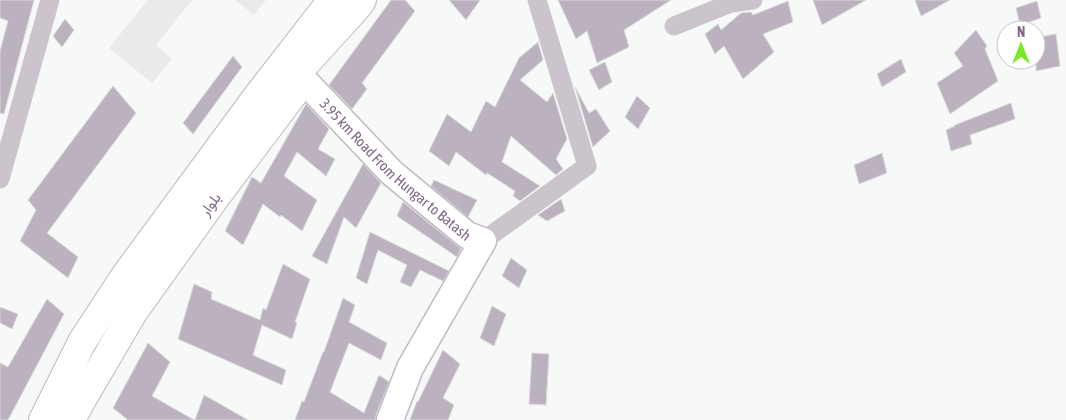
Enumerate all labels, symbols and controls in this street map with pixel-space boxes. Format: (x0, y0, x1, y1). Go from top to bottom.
north arrow (996, 20, 1046, 70)
text: N (1017, 24, 1025, 40)
street label: 3.95 km Road From Hungar to Batash (317, 95, 475, 243)
street label: بلوار (195, 189, 225, 220)

